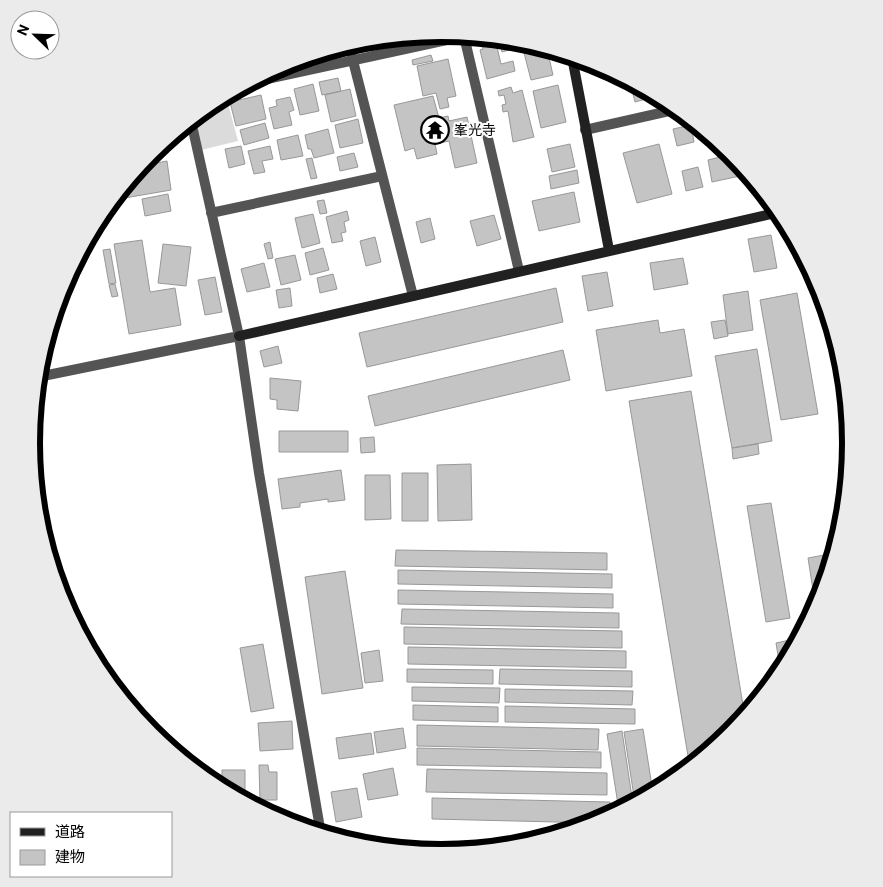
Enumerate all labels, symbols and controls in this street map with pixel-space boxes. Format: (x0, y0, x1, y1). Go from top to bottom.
north arrow (10, 10, 60, 60)
text: N (14, 22, 32, 38)
temple icon: 峯光寺 (420, 115, 450, 145)
place label: 峯光寺 (454, 122, 496, 138)
legend (10, 812, 172, 877)
text: 道路 (55, 823, 85, 841)
text: 建物 (55, 848, 85, 866)

